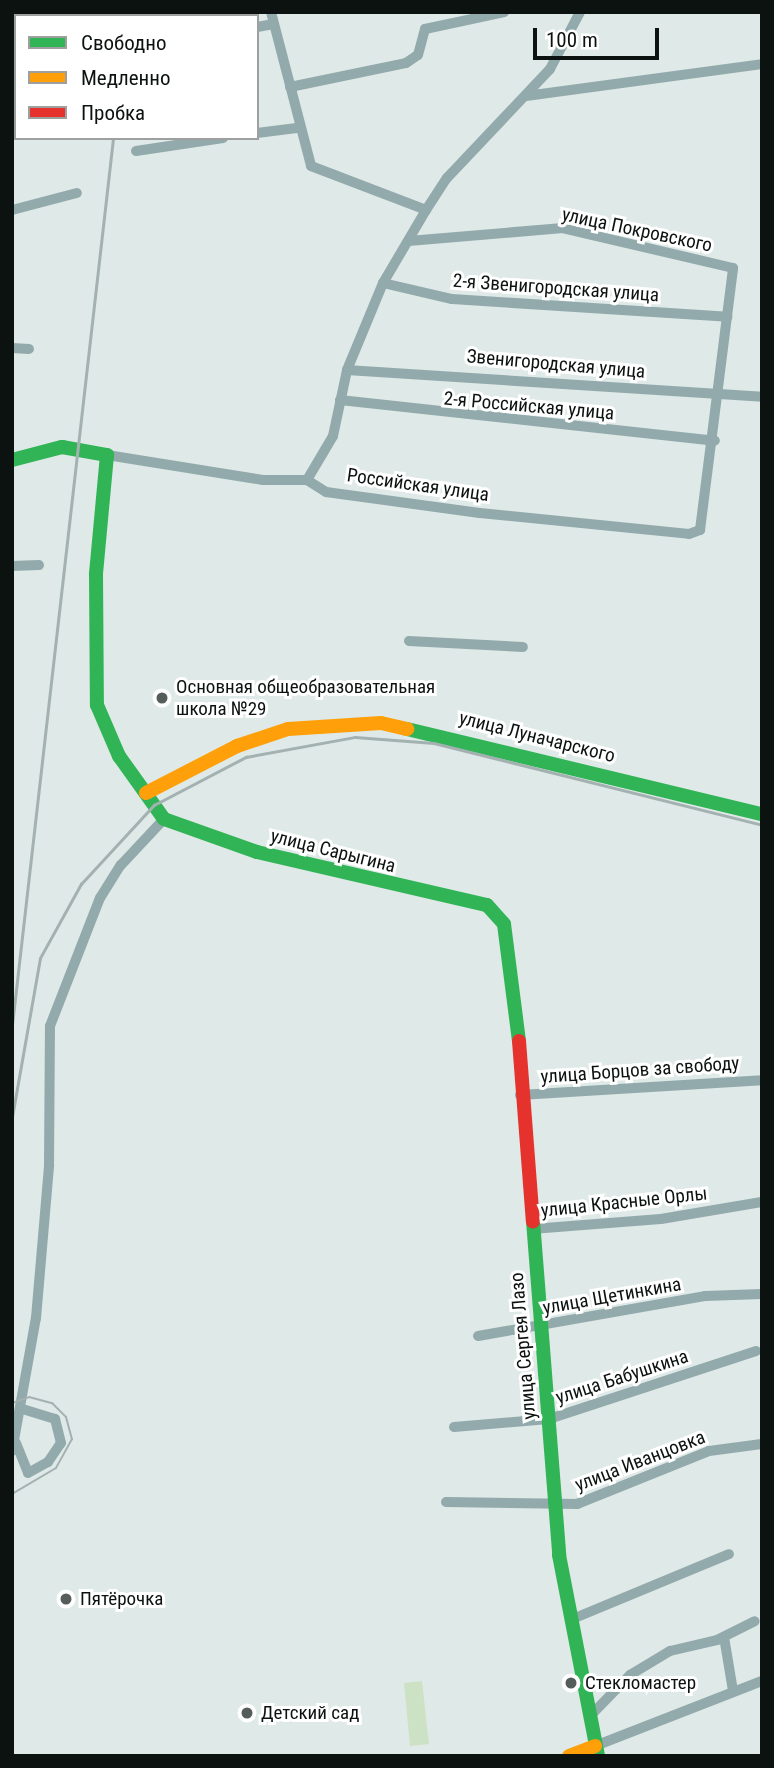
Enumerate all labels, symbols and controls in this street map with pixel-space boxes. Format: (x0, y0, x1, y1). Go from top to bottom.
legend (14, 14, 259, 140)
scale bar (536, 14, 662, 58)
text: 100 m (546, 28, 598, 52)
text: Свободно (81, 31, 167, 55)
text: Медленно (81, 66, 170, 90)
text: Пробка (81, 101, 145, 125)
street label: улица Покровского (560, 203, 714, 257)
street label: 2-я Звенигородская улица (452, 269, 660, 307)
street label: Звенигородская улица (466, 345, 646, 383)
street label: 2-я Российская улица (443, 387, 615, 425)
street label: Российская улица (345, 464, 491, 506)
place label: Основная общеобразовательная школа №29 (176, 676, 435, 720)
marker: Основная общеобразовательная школа №29 (154, 690, 170, 706)
street label: улица Луначарского (457, 707, 617, 767)
street label: улица Сарыгина (268, 824, 398, 878)
street label: улица Борцов за свободу (540, 1052, 740, 1088)
street label: улица Красные Орлы (540, 1182, 708, 1222)
street label: улица Сергея Лазо (505, 1272, 541, 1420)
street label: улица Щетинкина (541, 1273, 683, 1319)
street label: улица Бабушкина (553, 1345, 691, 1409)
street label: улица Иванцовка (572, 1426, 708, 1496)
place label: Пятёрочка (80, 1588, 163, 1610)
marker: Пятёрочка (58, 1591, 74, 1607)
place label: Стекломастер (585, 1672, 696, 1694)
marker: Стекломастер (563, 1675, 579, 1691)
place label: Детский сад (261, 1702, 359, 1724)
marker: Детский сад (239, 1705, 255, 1721)

